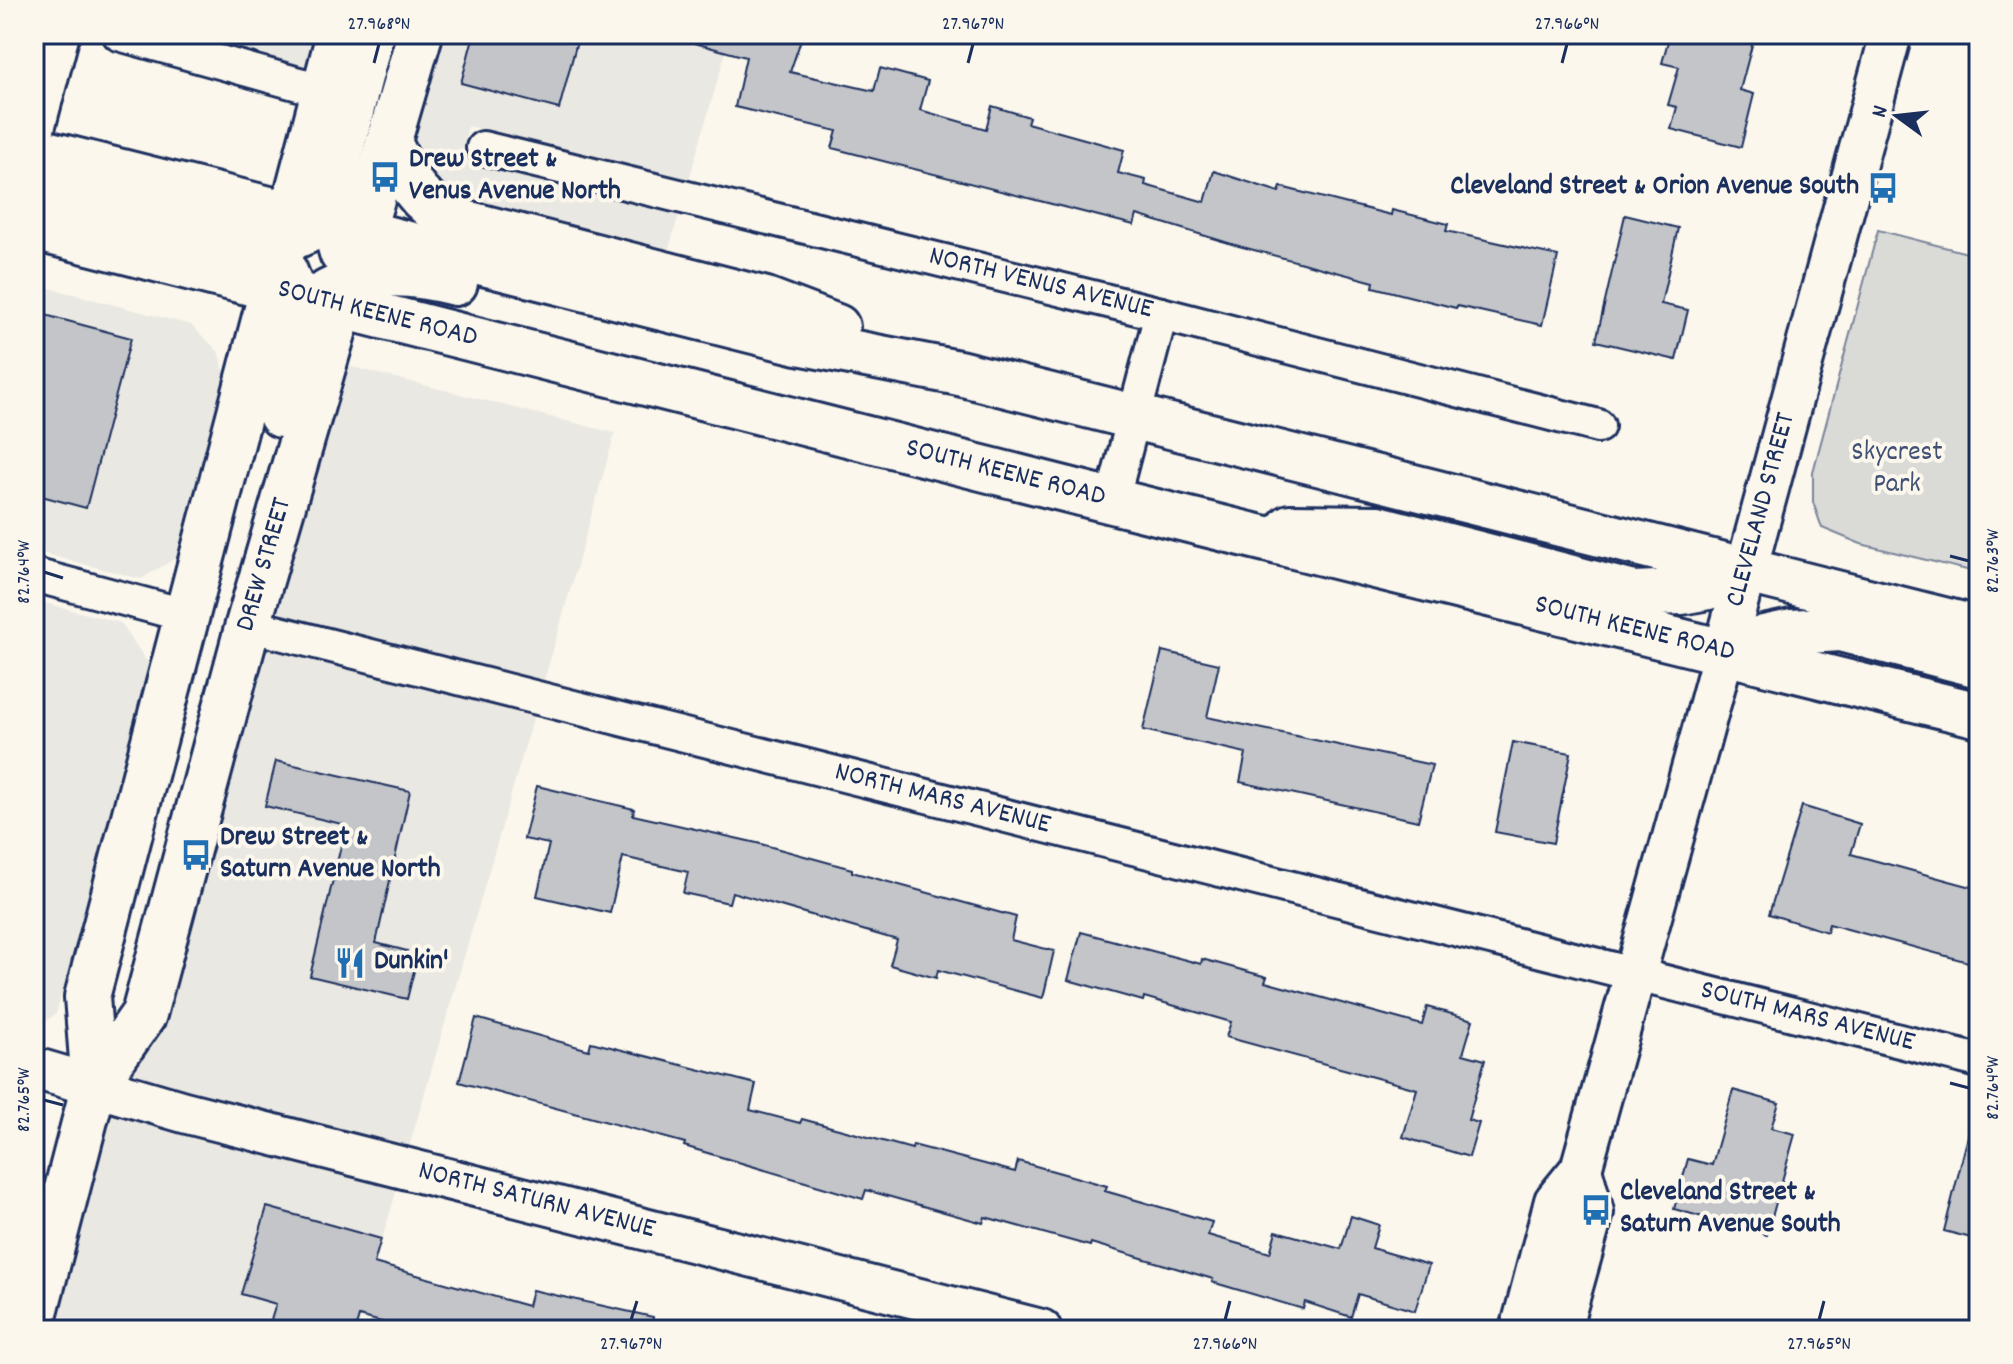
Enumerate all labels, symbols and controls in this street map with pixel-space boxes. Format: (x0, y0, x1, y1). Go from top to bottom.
text: 27.968°N (348, 11, 411, 39)
text: 27.967°N (942, 11, 1004, 39)
text: 27.966°N (1535, 11, 1599, 39)
north arrow (1857, 76, 1937, 156)
text: N (1865, 102, 1897, 121)
place label: Drew Street & Venus Avenue North (409, 141, 621, 213)
bus stop icon: Drew Street & Venus Avenue North (368, 160, 402, 194)
place label: Cleveland Street & Orion Avenue South (1450, 168, 1859, 208)
bus stop icon: Cleveland Street & Orion Avenue South (1866, 171, 1900, 205)
street label: NORTH VENUS AVENUE (924, 238, 1157, 331)
street label: SOUTH KEENE ROAD (273, 270, 481, 359)
street label: CLEVELAND STREET (1717, 409, 1808, 612)
street label: SOUTH KEENE ROAD (901, 429, 1109, 519)
park label: Skycrest Park (1851, 434, 1943, 506)
street label: DREW STREET (227, 494, 304, 636)
text: 82.763°W (1980, 528, 2008, 593)
text: 82.764°W (11, 540, 39, 604)
street label: SOUTH KEENE ROAD (1530, 586, 1738, 674)
street label: NORTH MARS AVENUE (830, 753, 1055, 846)
place label: Drew Street & Saturn Avenue North (220, 819, 441, 891)
bus stop icon: Drew Street & Saturn Avenue North (179, 838, 213, 872)
place label: Dunkin' (374, 943, 449, 983)
restaurant icon: Dunkin' (333, 946, 367, 980)
street label: SOUTH MARS AVENUE (1696, 972, 1919, 1064)
text: 82.764°W (1980, 1056, 2008, 1120)
text: 82.765°W (11, 1067, 39, 1132)
street label: NORTH SATURN AVENUE (414, 1152, 660, 1251)
place label: Cleveland Street & Saturn Avenue South (1620, 1174, 1841, 1246)
bus stop icon: Cleveland Street & Saturn Avenue South (1579, 1193, 1613, 1227)
text: 27.967°N (600, 1331, 662, 1359)
text: 27.966°N (1193, 1331, 1257, 1359)
text: 27.965°N (1787, 1331, 1851, 1359)

